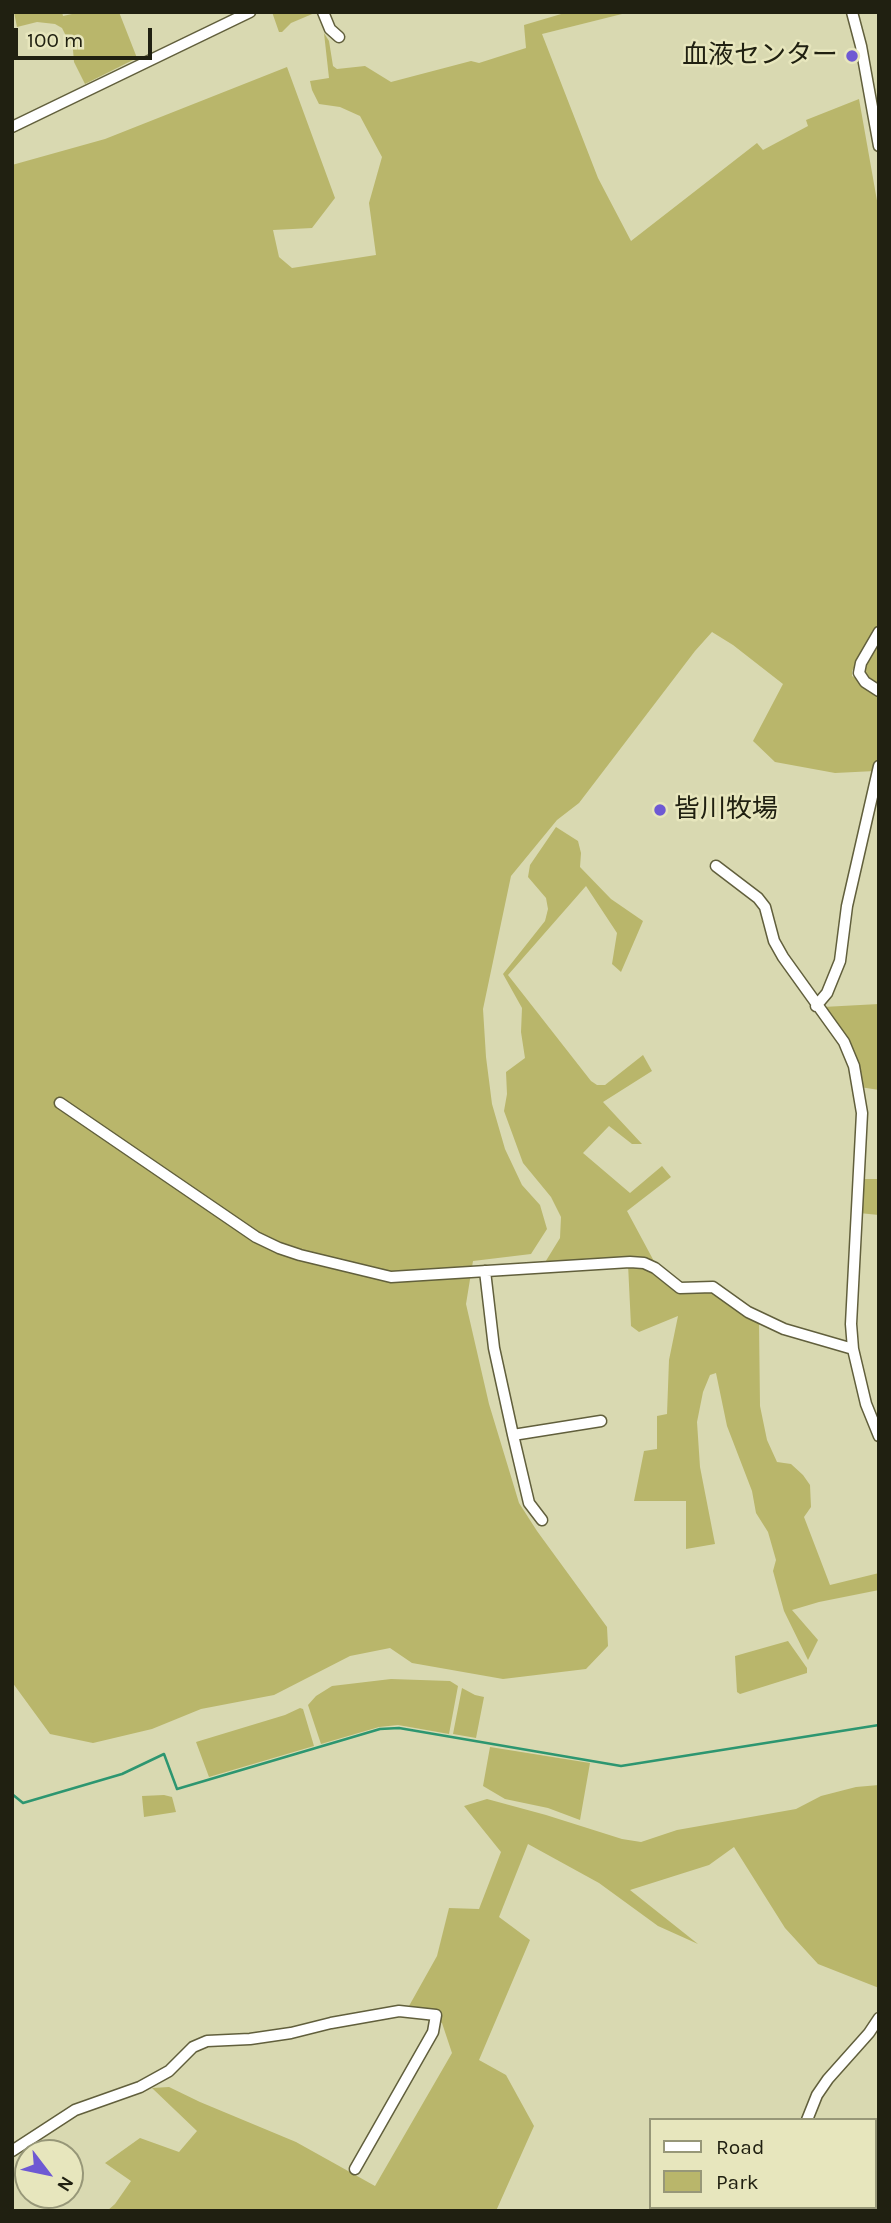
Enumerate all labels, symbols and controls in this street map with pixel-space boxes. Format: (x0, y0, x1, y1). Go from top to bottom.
scale bar (18, 14, 156, 58)
text: 100 m (27, 28, 84, 52)
place label: 血液センター (682, 40, 838, 72)
marker: 血液センター (844, 48, 860, 64)
place label: 皆川牧場 (674, 794, 778, 826)
marker: 皆川牧場 (652, 802, 668, 818)
legend (650, 2118, 877, 2209)
text: Road (716, 2135, 764, 2159)
north arrow (14, 2139, 84, 2209)
text: Park (716, 2170, 759, 2194)
text: N (52, 2172, 78, 2196)

